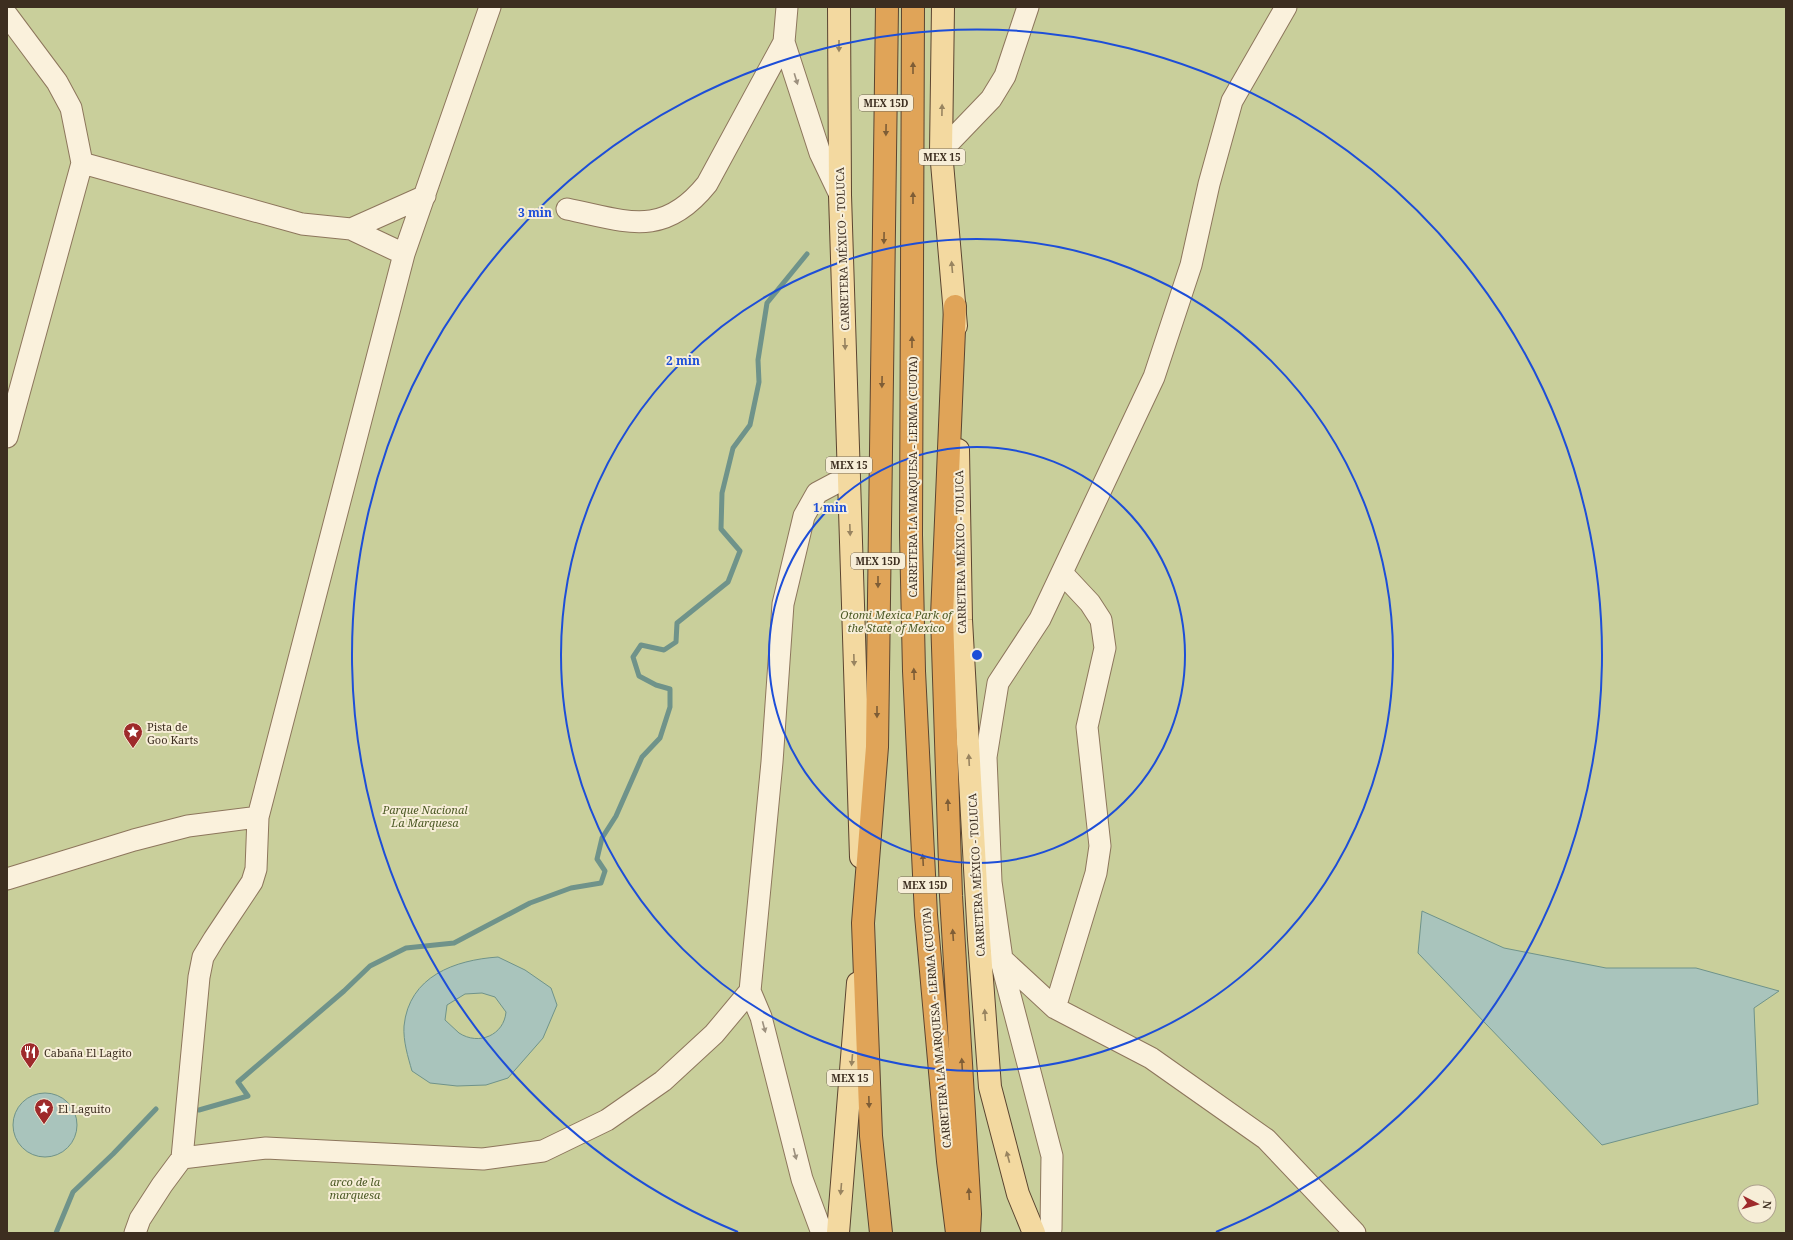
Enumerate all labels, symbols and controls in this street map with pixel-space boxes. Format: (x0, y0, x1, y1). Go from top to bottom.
one-way arrow (836, 40, 842, 53)
one-way arrow (910, 61, 916, 74)
one-way arrow (793, 73, 799, 85)
road number: MEX 15D (859, 95, 913, 111)
one-way arrow (939, 103, 945, 116)
one-way arrow (883, 124, 889, 137)
road number: MEX 15 (919, 149, 965, 165)
street label: CARRETERA MÉXICO - TOLUCA (832, 167, 852, 331)
one-way arrow (910, 191, 916, 204)
text: 3 min (518, 204, 552, 221)
one-way arrow (881, 232, 887, 245)
one-way arrow (948, 261, 955, 273)
one-way arrow (909, 335, 915, 348)
one-way arrow (842, 338, 849, 350)
text: 2 min (666, 352, 700, 369)
street label: CARRETERA LA MARQUESA - LERMA (CUOTA) (905, 356, 920, 598)
one-way arrow (878, 376, 885, 388)
road number: MEX 15 (826, 457, 872, 473)
street label: CARRETERA MÉXICO - TOLUCA (951, 470, 969, 634)
text: 1 min (813, 499, 847, 516)
one-way arrow (847, 524, 854, 536)
road number: MEX 15D (851, 553, 905, 569)
one-way arrow (875, 576, 881, 589)
park label: Otomi Mexica Park of the State of Mexico (840, 607, 954, 635)
centre of rings (970, 648, 984, 662)
one-way arrow (851, 654, 858, 666)
one-way arrow (911, 667, 917, 680)
one-way arrow (874, 706, 880, 719)
place label: Pista de Goo Karts (147, 719, 198, 747)
place icon: Pista de Goo Karts (122, 721, 144, 749)
one-way arrow (966, 753, 972, 766)
street label: CARRETERA MÉXICO - TOLUCA (964, 793, 988, 957)
one-way arrow (945, 798, 951, 811)
park label: Parque Nacional La Marquesa (381, 802, 468, 830)
one-way arrow (920, 854, 927, 866)
road number: MEX 15D (898, 877, 952, 893)
street label: CARRETERA LA MARQUESA - LERMA (CUOTA) (918, 907, 954, 1149)
one-way arrow (950, 929, 957, 941)
one-way arrow (981, 1009, 988, 1021)
one-way arrow (761, 1022, 767, 1034)
restaurant icon: Cabaña El Lagito (19, 1041, 41, 1069)
place label: Cabaña El Lagito (44, 1045, 132, 1060)
one-way arrow (848, 1054, 855, 1066)
one-way arrow (958, 1058, 965, 1070)
road number: MEX 15 (827, 1070, 873, 1086)
one-way arrow (866, 1096, 873, 1108)
place icon: El Laguito (33, 1097, 55, 1125)
place label: El Laguito (58, 1101, 111, 1116)
one-way arrow (793, 1147, 799, 1160)
one-way arrow (1005, 1150, 1011, 1162)
park label: arco de la marquesa (330, 1174, 381, 1202)
one-way arrow (838, 1183, 845, 1195)
north arrow (1737, 1184, 1777, 1224)
one-way arrow (966, 1187, 972, 1200)
text: N (1759, 1200, 1775, 1211)

